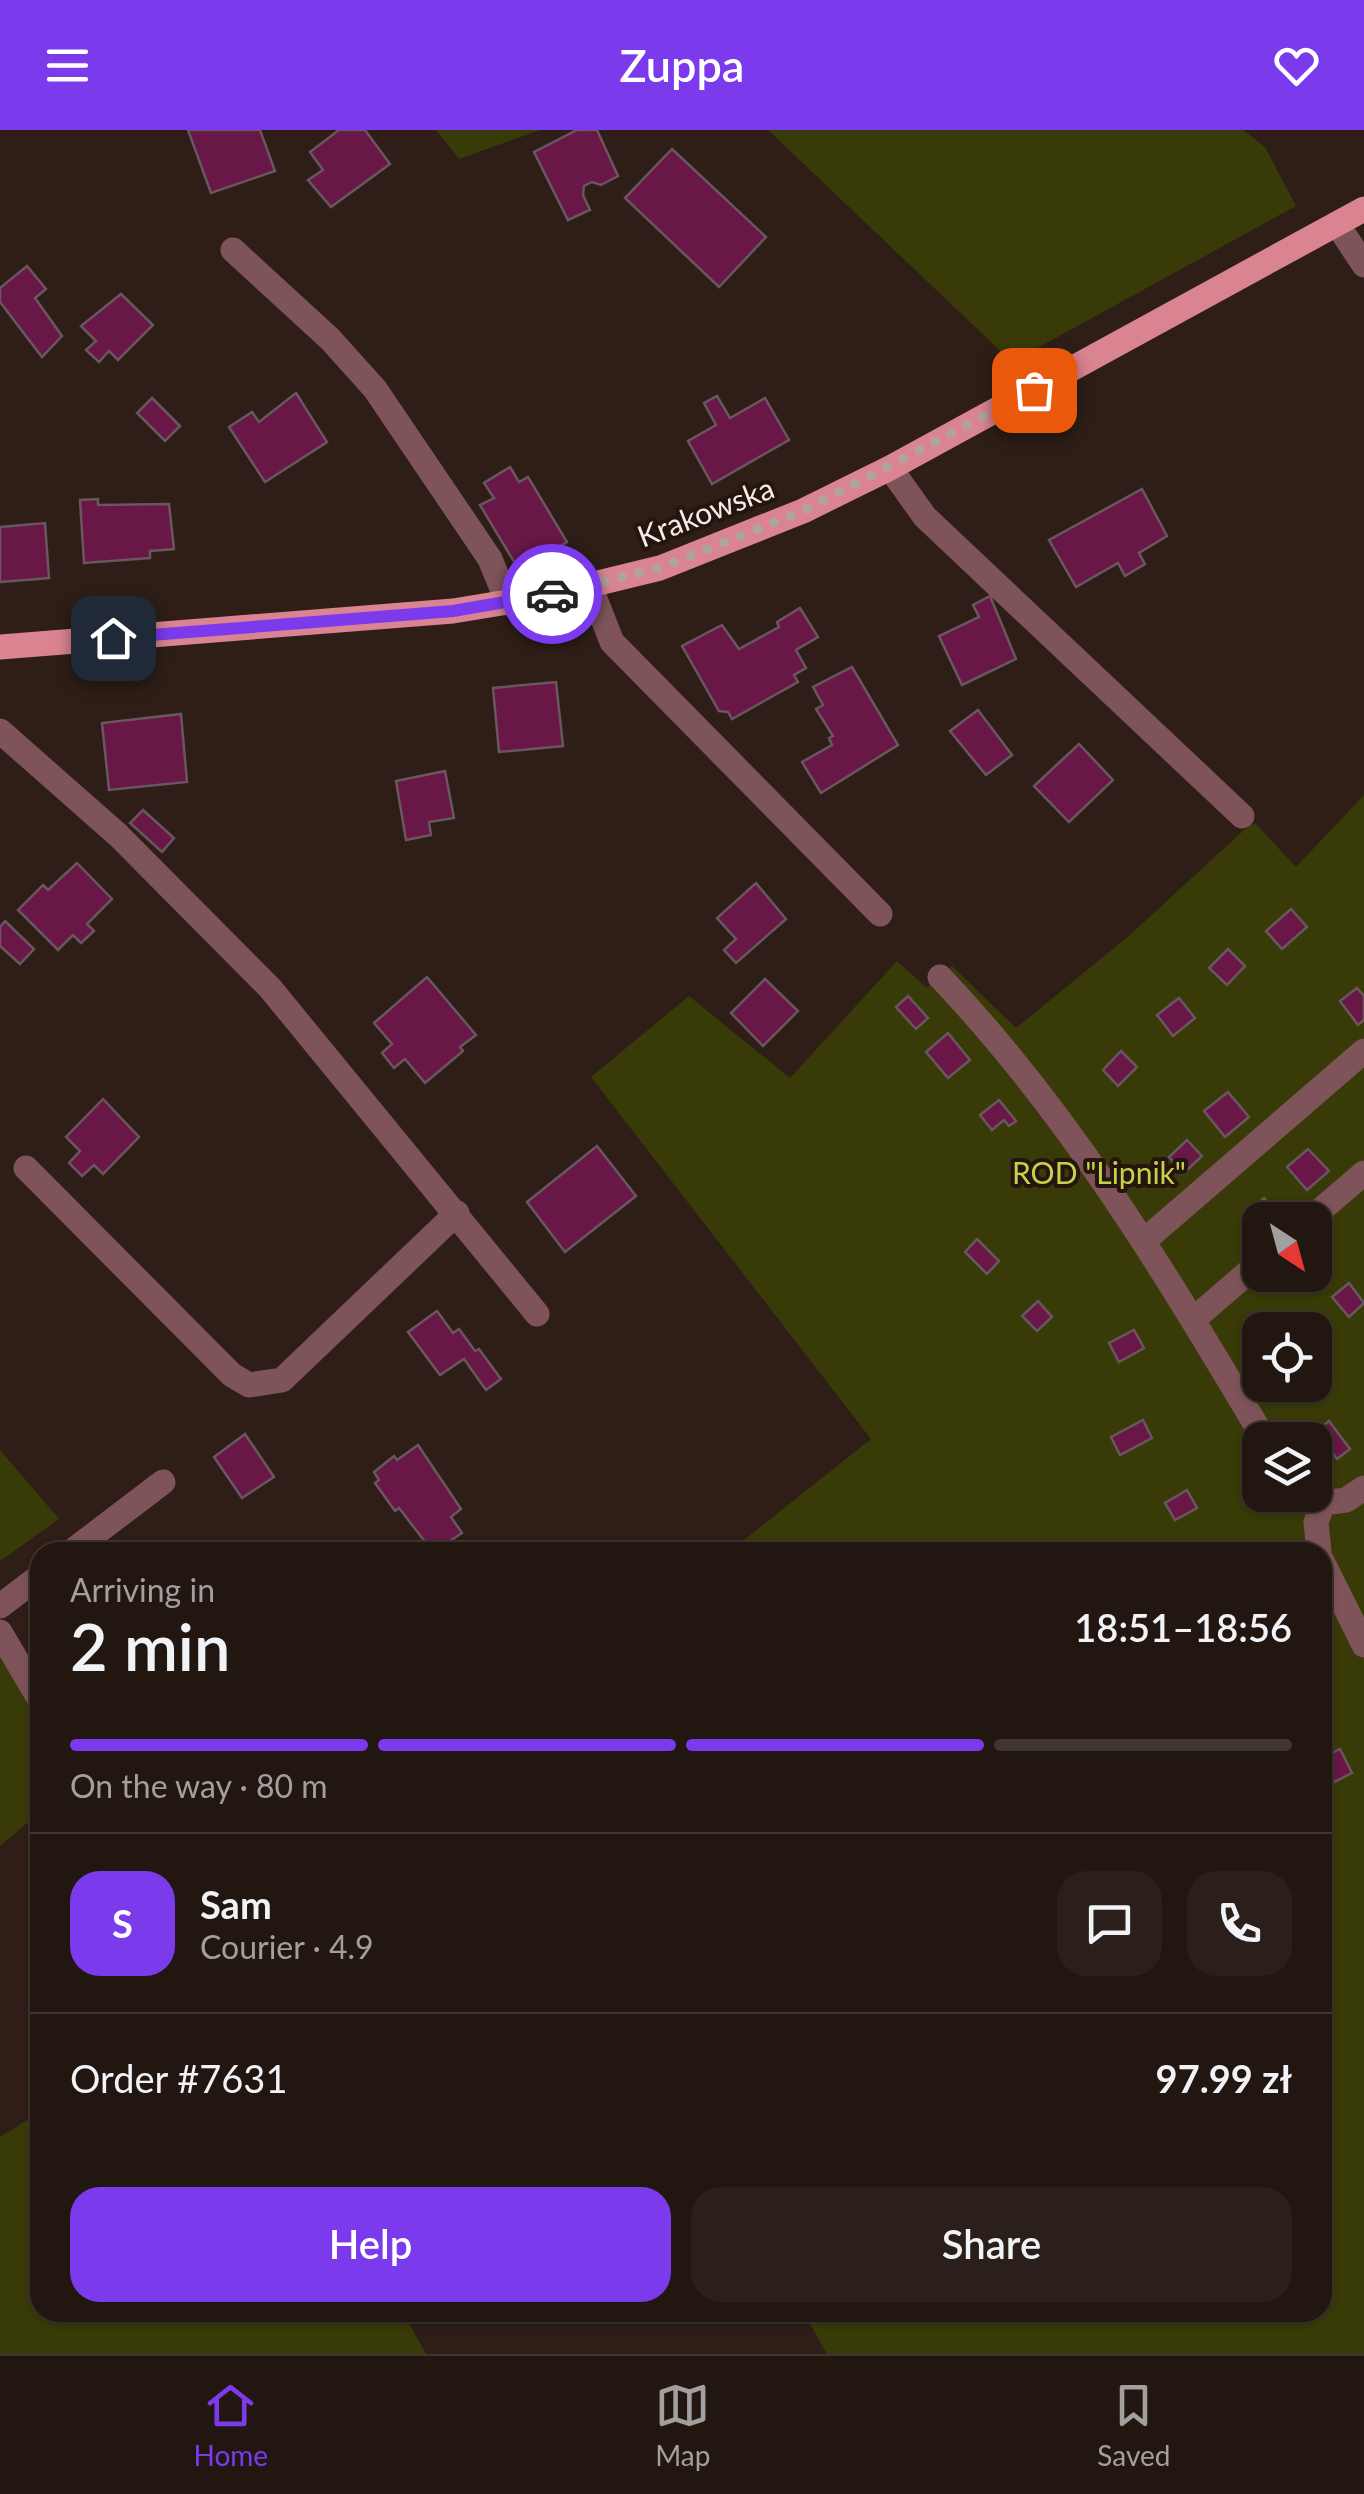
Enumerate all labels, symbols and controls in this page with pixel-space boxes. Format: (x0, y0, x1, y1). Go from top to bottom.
icon: menu (40, 38, 95, 93)
text: Zuppa (620, 38, 744, 92)
icon: heart (1269, 38, 1324, 93)
pin (992, 348, 1077, 433)
icon: bag (1007, 363, 1062, 418)
street label: Krakowska (632, 469, 779, 554)
courier (502, 544, 602, 644)
icon: car (525, 567, 580, 622)
pin (71, 596, 156, 681)
icon: home (86, 611, 141, 666)
park label: ROD "Lipnik" (1012, 1154, 1186, 1190)
north arrow (1242, 1202, 1332, 1292)
map controls (1242, 1202, 1332, 1512)
button: locate (1242, 1312, 1332, 1402)
button: layers (1242, 1422, 1332, 1512)
text: Arriving in (70, 1570, 215, 1609)
text: 18:51–18:56 (1074, 1604, 1292, 1650)
text: 2 min (70, 1607, 230, 1685)
text: On the way · 80 m (70, 1766, 328, 1805)
button: chat (1057, 1871, 1162, 1976)
button: phone (1187, 1871, 1292, 1976)
text: Sam (200, 1881, 272, 1927)
text: S (112, 1900, 133, 1946)
text: Courier · 4.9 (200, 1927, 374, 1966)
text: Order #7631 (70, 2055, 287, 2101)
text: 97.99 zł (1156, 2055, 1292, 2101)
button: Help (70, 2187, 671, 2302)
button: Share (691, 2187, 1292, 2302)
tab: Home (194, 2378, 268, 2472)
tab: Map (655, 2378, 710, 2472)
tab: Saved (1097, 2378, 1170, 2472)

